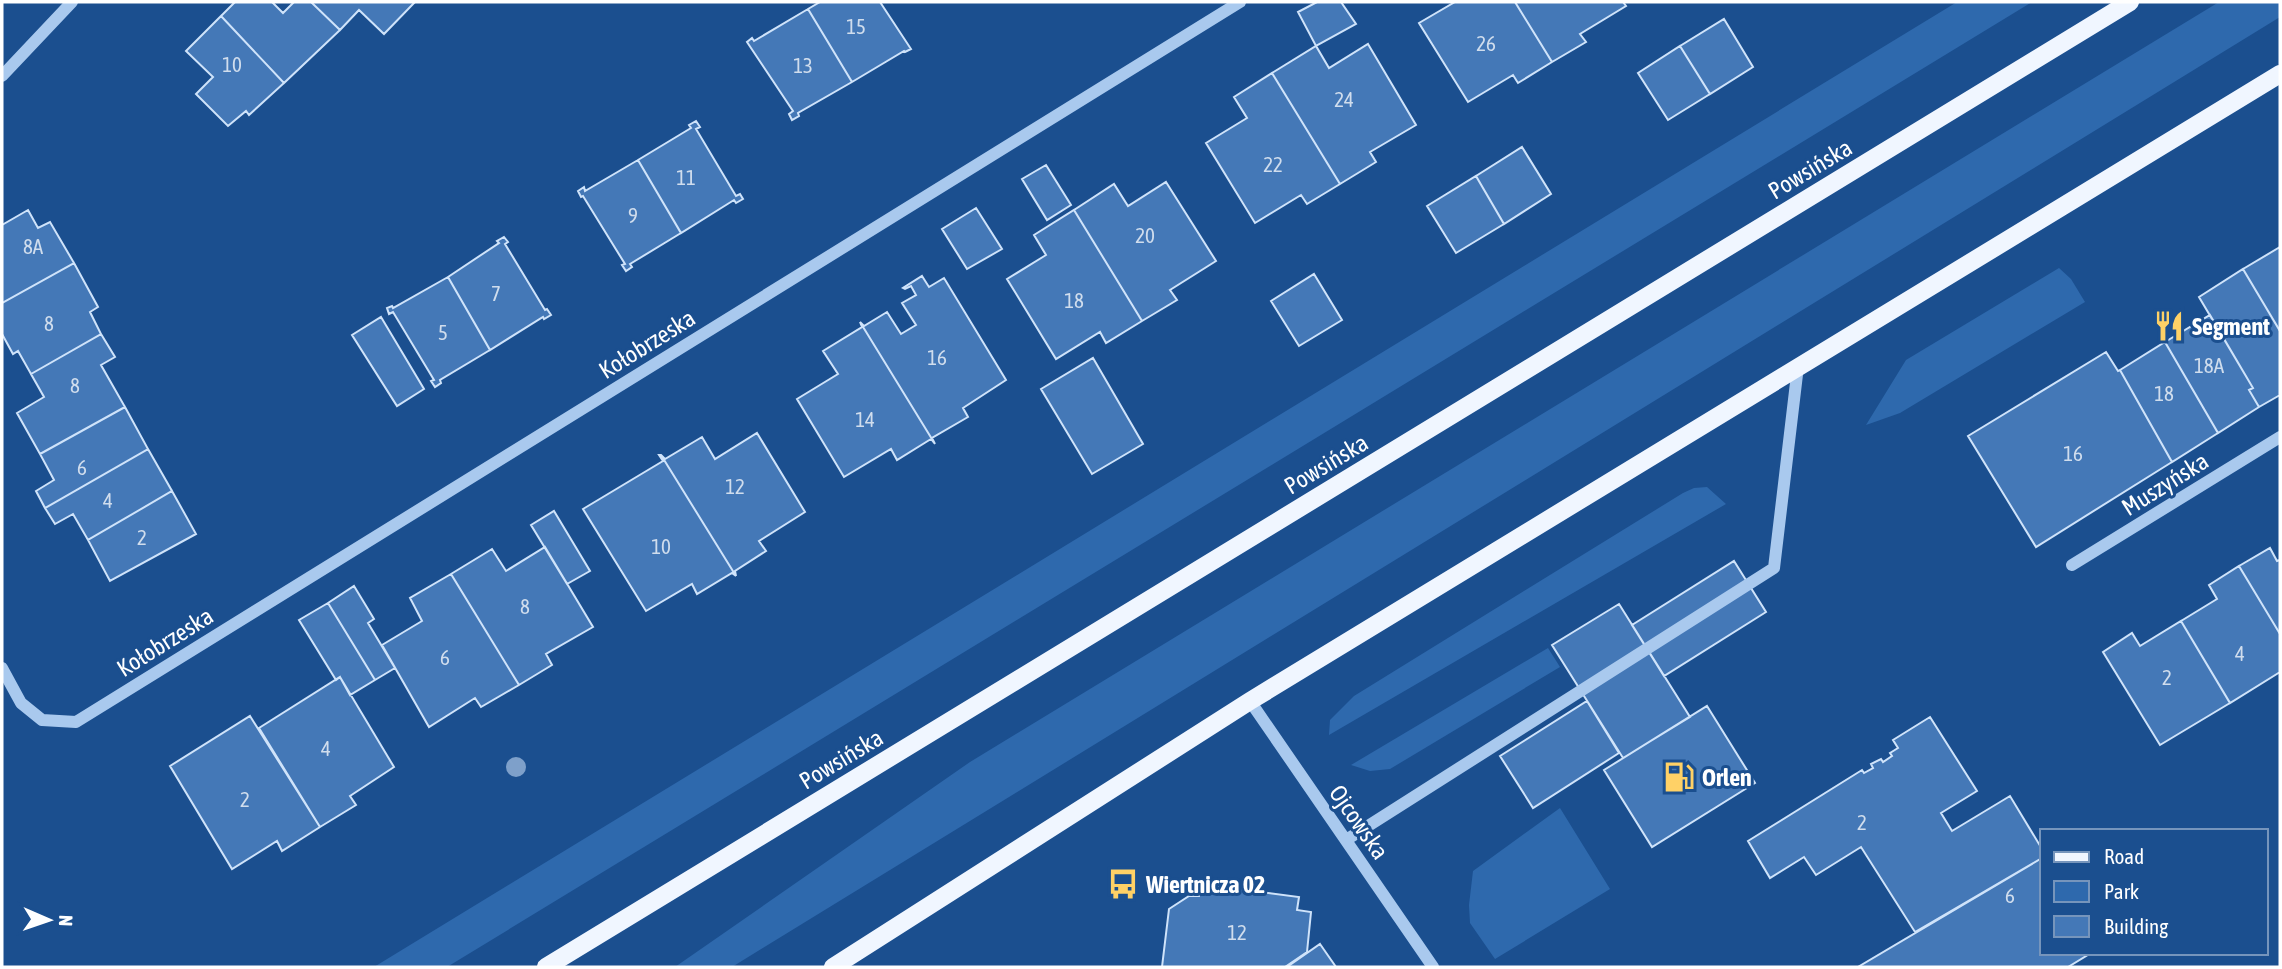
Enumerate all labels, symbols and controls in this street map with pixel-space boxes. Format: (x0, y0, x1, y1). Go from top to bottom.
house number: 15 (846, 14, 866, 38)
house number: 26 (1476, 31, 1496, 55)
house number: 10 (222, 52, 242, 76)
house number: 13 (793, 53, 813, 77)
house number: 24 (1334, 87, 1354, 111)
street label: Powsińska (1763, 134, 1857, 204)
house number: 22 (1263, 152, 1283, 176)
house number: 11 (676, 165, 696, 189)
house number: 9 (628, 203, 638, 227)
house number: 20 (1135, 223, 1155, 247)
house number: 8A (23, 234, 44, 258)
house number: 7 (491, 281, 501, 305)
house number: 18 (1064, 288, 1084, 312)
street label: Kołobrzeska (594, 304, 700, 384)
restaurant icon: Segment (2152, 309, 2186, 343)
house number: 8 (44, 311, 54, 335)
place label: Segment (2192, 313, 2270, 340)
house number: 5 (438, 320, 448, 344)
house number: 16 (927, 345, 947, 369)
house number: 18A (2194, 353, 2225, 377)
house number: 8 (70, 373, 80, 397)
house number: 18 (2154, 381, 2174, 405)
house number: 14 (855, 407, 875, 431)
street label: Powsińska (1279, 429, 1373, 499)
house number: 16 (2063, 441, 2083, 465)
street label: Muszyńska (2117, 447, 2213, 521)
house number: 6 (77, 455, 87, 479)
house number: 12 (725, 474, 745, 498)
house number: 4 (103, 488, 113, 512)
house number: 2 (137, 525, 147, 549)
house number: 10 (651, 534, 671, 558)
house number: 8 (520, 594, 530, 618)
street label: Kołobrzeska (112, 602, 218, 682)
house number: 4 (2235, 641, 2245, 665)
house number: 6 (440, 645, 450, 669)
house number: 2 (2162, 665, 2172, 689)
street label: Powsińska (794, 724, 888, 794)
house number: 4 (321, 736, 331, 760)
fuel station icon: Orlen (1662, 760, 1696, 794)
place label: Orlen (1702, 764, 1752, 791)
street label: Ojcowska (1324, 780, 1394, 864)
house number: 2 (240, 787, 250, 811)
house number: 2 (1857, 810, 1867, 834)
legend (2040, 829, 2268, 955)
text: Road (2104, 844, 2144, 868)
bus stop icon: Wiertnicza 02 (1106, 867, 1140, 901)
place label: Wiertnicza 02 (1145, 871, 1265, 898)
text: Park (2104, 879, 2139, 903)
house number: 6 (2005, 883, 2015, 907)
north arrow (14, 885, 84, 955)
text: Building (2104, 914, 2168, 938)
text: N (55, 915, 77, 927)
house number: 12 (1227, 920, 1247, 944)

